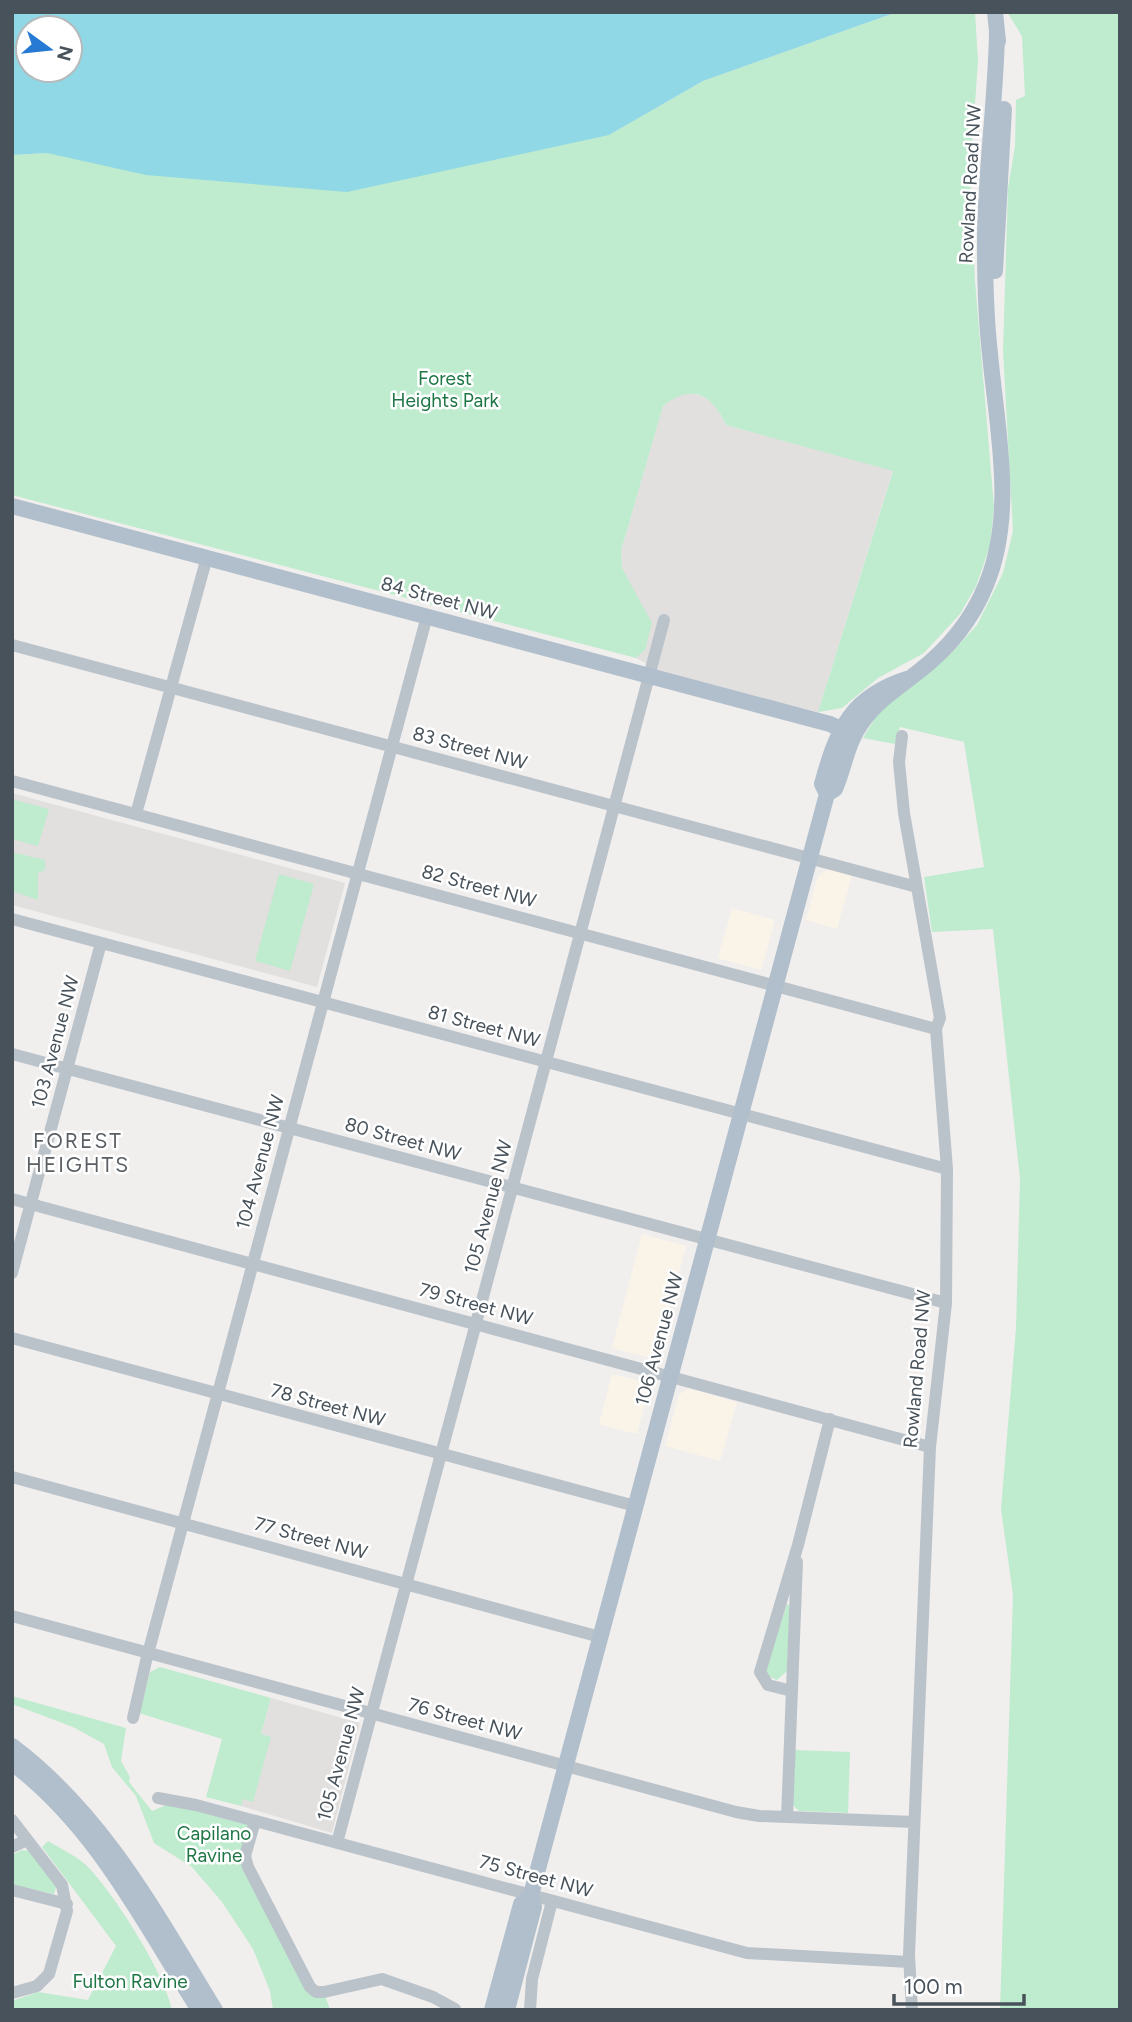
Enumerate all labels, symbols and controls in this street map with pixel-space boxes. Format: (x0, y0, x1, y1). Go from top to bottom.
north arrow (14, 14, 84, 84)
text: N (52, 43, 78, 63)
street label: Rowland Road NW (954, 103, 986, 264)
park label: Forest Heights Park (391, 367, 500, 412)
street label: 84 Street NW (379, 571, 500, 625)
street label: 83 Street NW (410, 722, 530, 775)
street label: 82 Street NW (419, 860, 540, 913)
street label: 103 Avenue NW (26, 972, 84, 1111)
street label: 81 Street NW (425, 1000, 543, 1052)
street label: 104 Avenue NW (231, 1091, 289, 1232)
street label: 80 Street NW (342, 1112, 464, 1166)
district label: FOREST HEIGHTS (26, 1128, 130, 1177)
street label: 105 Avenue NW (459, 1137, 517, 1276)
street label: 106 Avenue NW (630, 1269, 688, 1408)
street label: 79 Street NW (417, 1278, 536, 1330)
street label: Rowland Road NW (899, 1288, 935, 1449)
street label: 78 Street NW (268, 1379, 388, 1431)
street label: 77 Street NW (252, 1512, 371, 1564)
street label: 105 Avenue NW (312, 1684, 370, 1823)
street label: 76 Street NW (406, 1693, 525, 1745)
park label: Capilano Ravine (177, 1822, 251, 1867)
street label: 75 Street NW (477, 1850, 596, 1902)
scale bar (894, 1962, 1024, 2006)
park label: Fulton Ravine (72, 1970, 188, 1993)
text: 100 m (904, 1974, 963, 1999)

